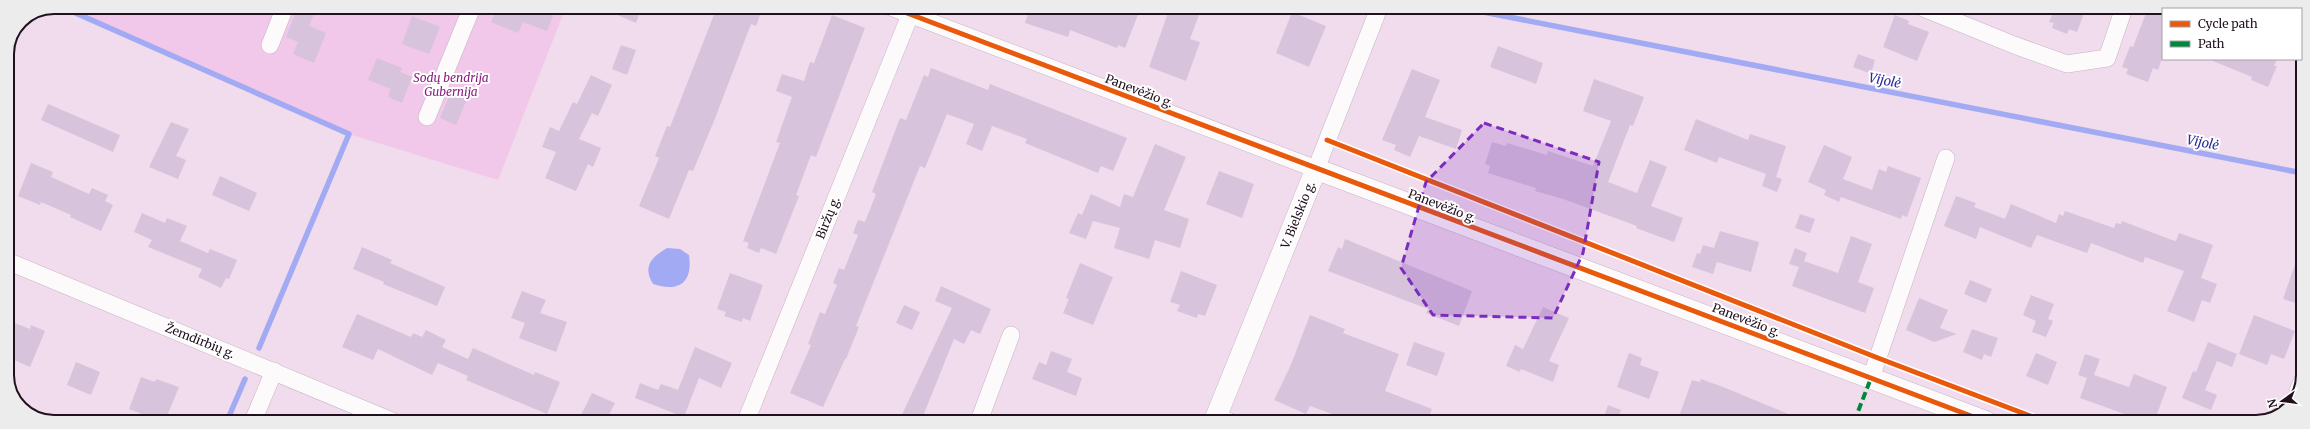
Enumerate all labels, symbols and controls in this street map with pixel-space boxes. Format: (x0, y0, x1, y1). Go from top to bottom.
legend (2162, 8, 2302, 60)
text: Cycle path (2198, 16, 2258, 31)
text: Path (2198, 36, 2224, 51)
water label: Vijolė (1867, 69, 1903, 92)
park label: Sodų bendrija Gubernija (413, 70, 489, 99)
street label: Panevėžio g. (1103, 71, 1175, 110)
water label: Vijolė (2185, 131, 2221, 154)
street label: V. Bielskio g. (1277, 179, 1318, 252)
street label: Panevėžio g. (1406, 186, 1478, 225)
street label: Biržų g. (812, 194, 843, 241)
street label: Panevėžio g. (1710, 300, 1782, 339)
street label: Žemdirbių g. (163, 319, 238, 361)
north arrow (2262, 381, 2302, 421)
text: N (2264, 397, 2280, 409)

